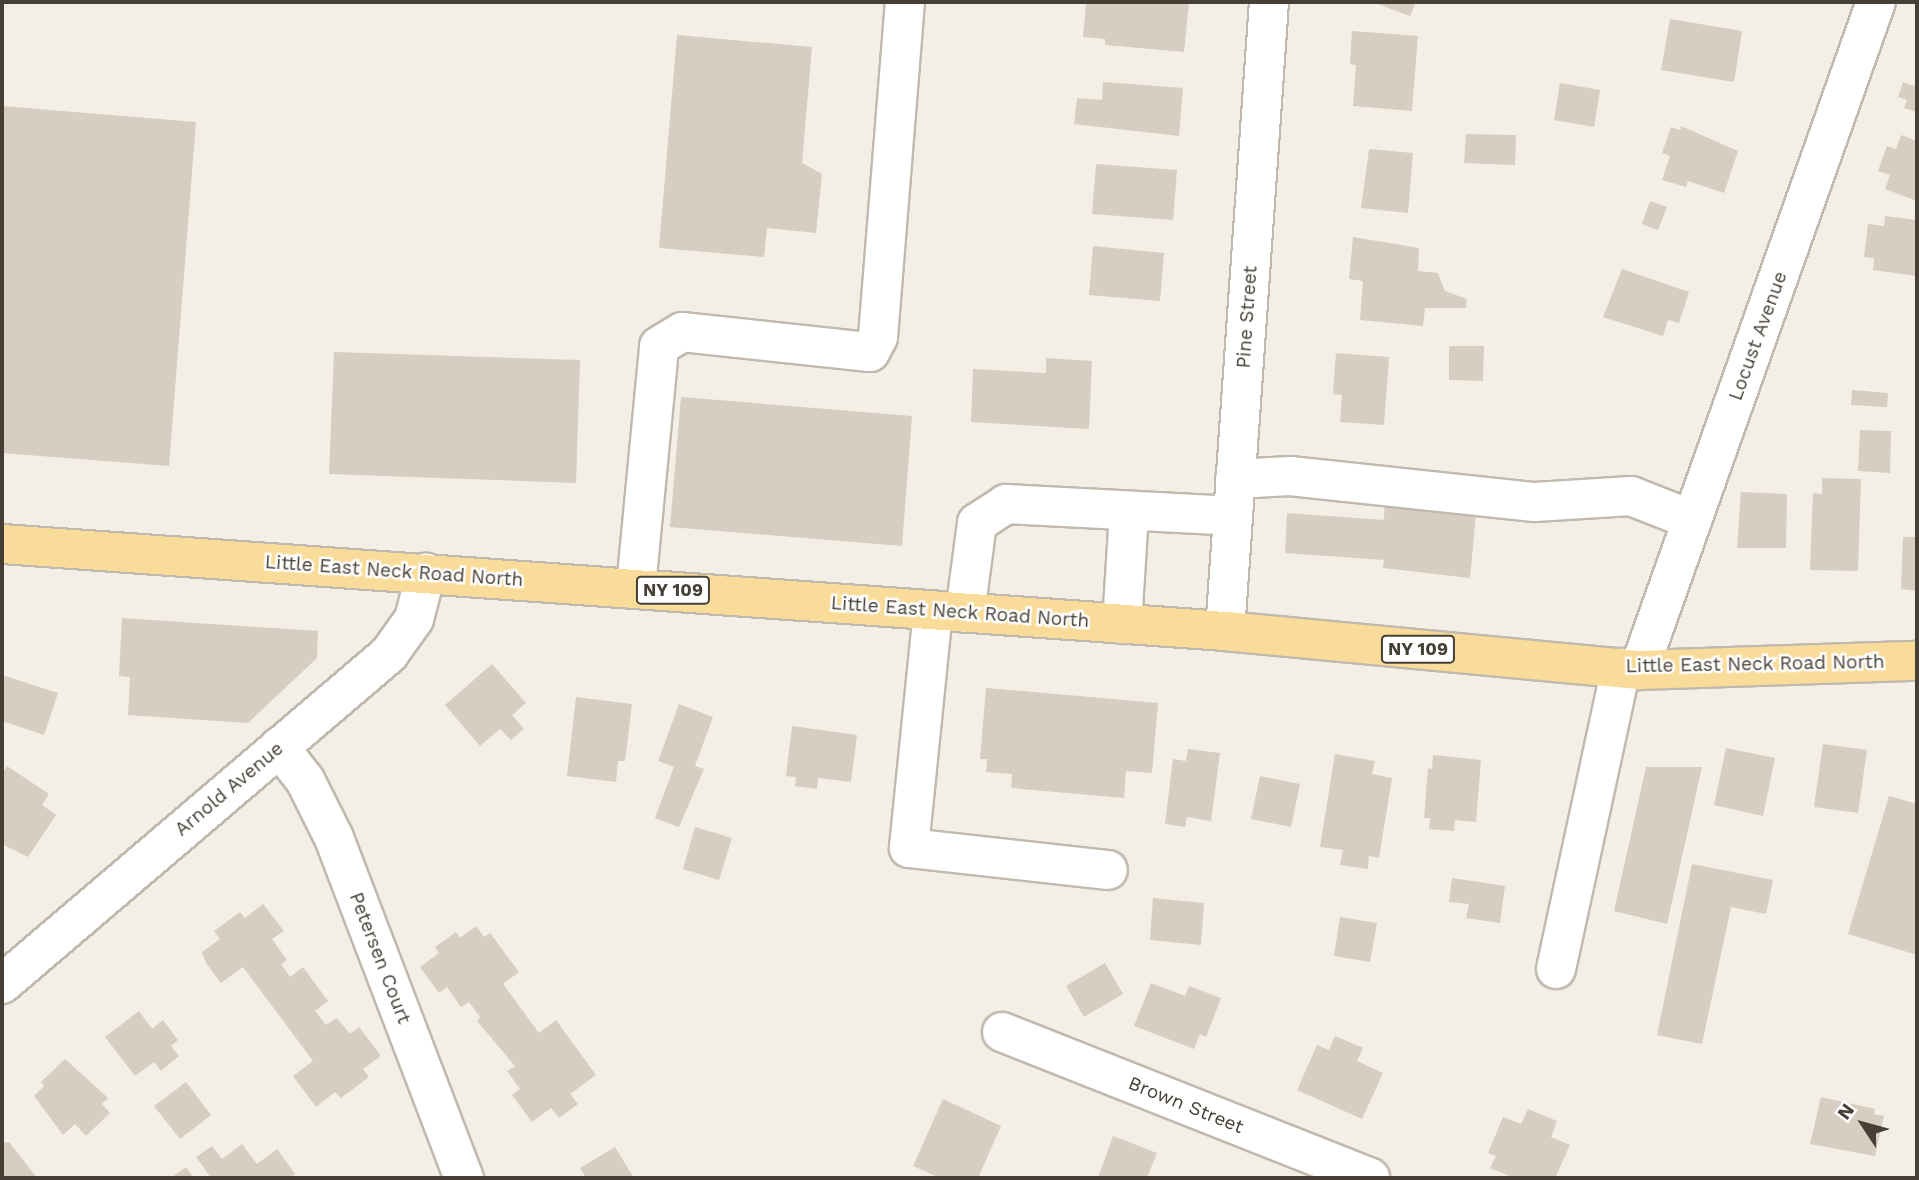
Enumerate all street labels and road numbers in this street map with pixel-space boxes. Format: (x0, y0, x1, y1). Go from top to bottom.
street label: Pine Street (1232, 265, 1262, 369)
street label: Locust Avenue (1724, 268, 1792, 404)
street label: Little East Neck Road North (264, 551, 524, 591)
road number: NY 109 (634, 576, 712, 604)
street label: Little East Neck Road North (830, 592, 1090, 632)
road number: NY 109 (1380, 634, 1456, 664)
street label: Little East Neck Road North (1625, 650, 1885, 678)
street label: Arnold Avenue (170, 737, 288, 841)
street label: Petersen Court (344, 889, 416, 1027)
street label: Brown Street (1125, 1072, 1247, 1138)

